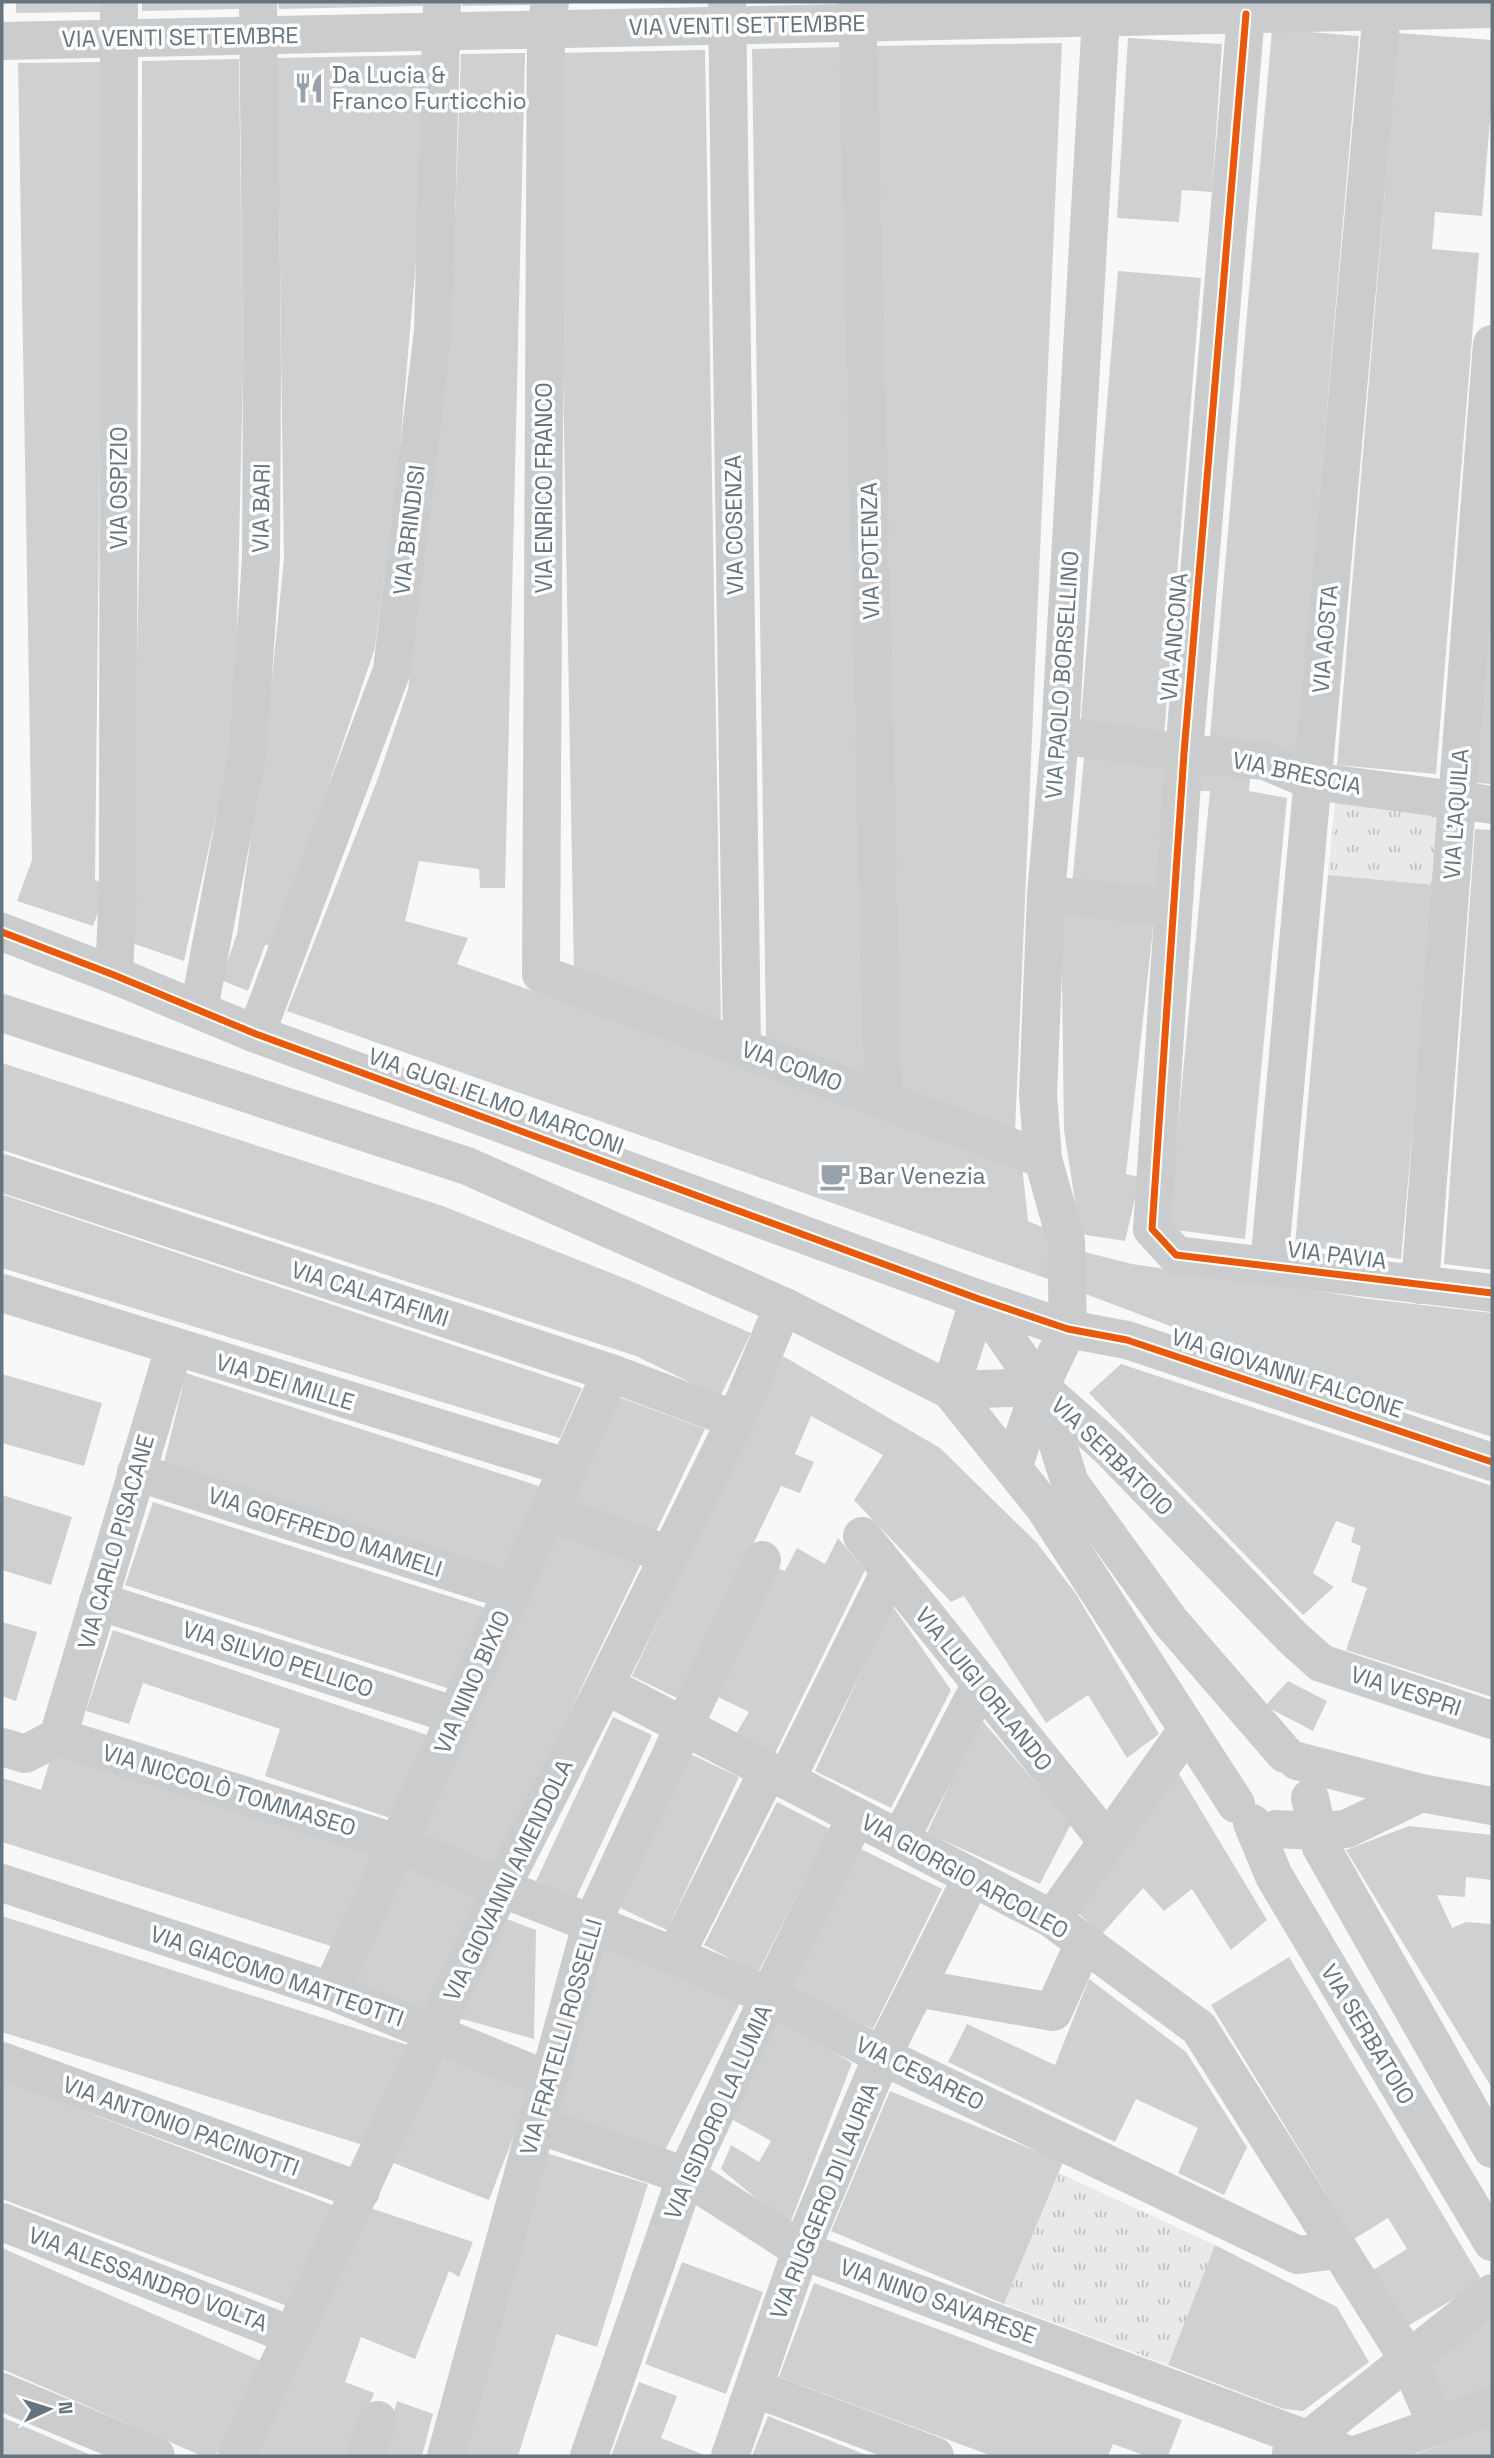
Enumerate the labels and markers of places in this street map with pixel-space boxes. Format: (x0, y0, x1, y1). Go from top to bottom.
place label: Da Lucia & Franco Furticchio (332, 60, 527, 116)
restaurant icon: Da Lucia & Franco Furticchio (292, 71, 326, 105)
cafe icon: Bar Venezia (818, 1159, 852, 1193)
place label: Bar Venezia (858, 1161, 986, 1191)

